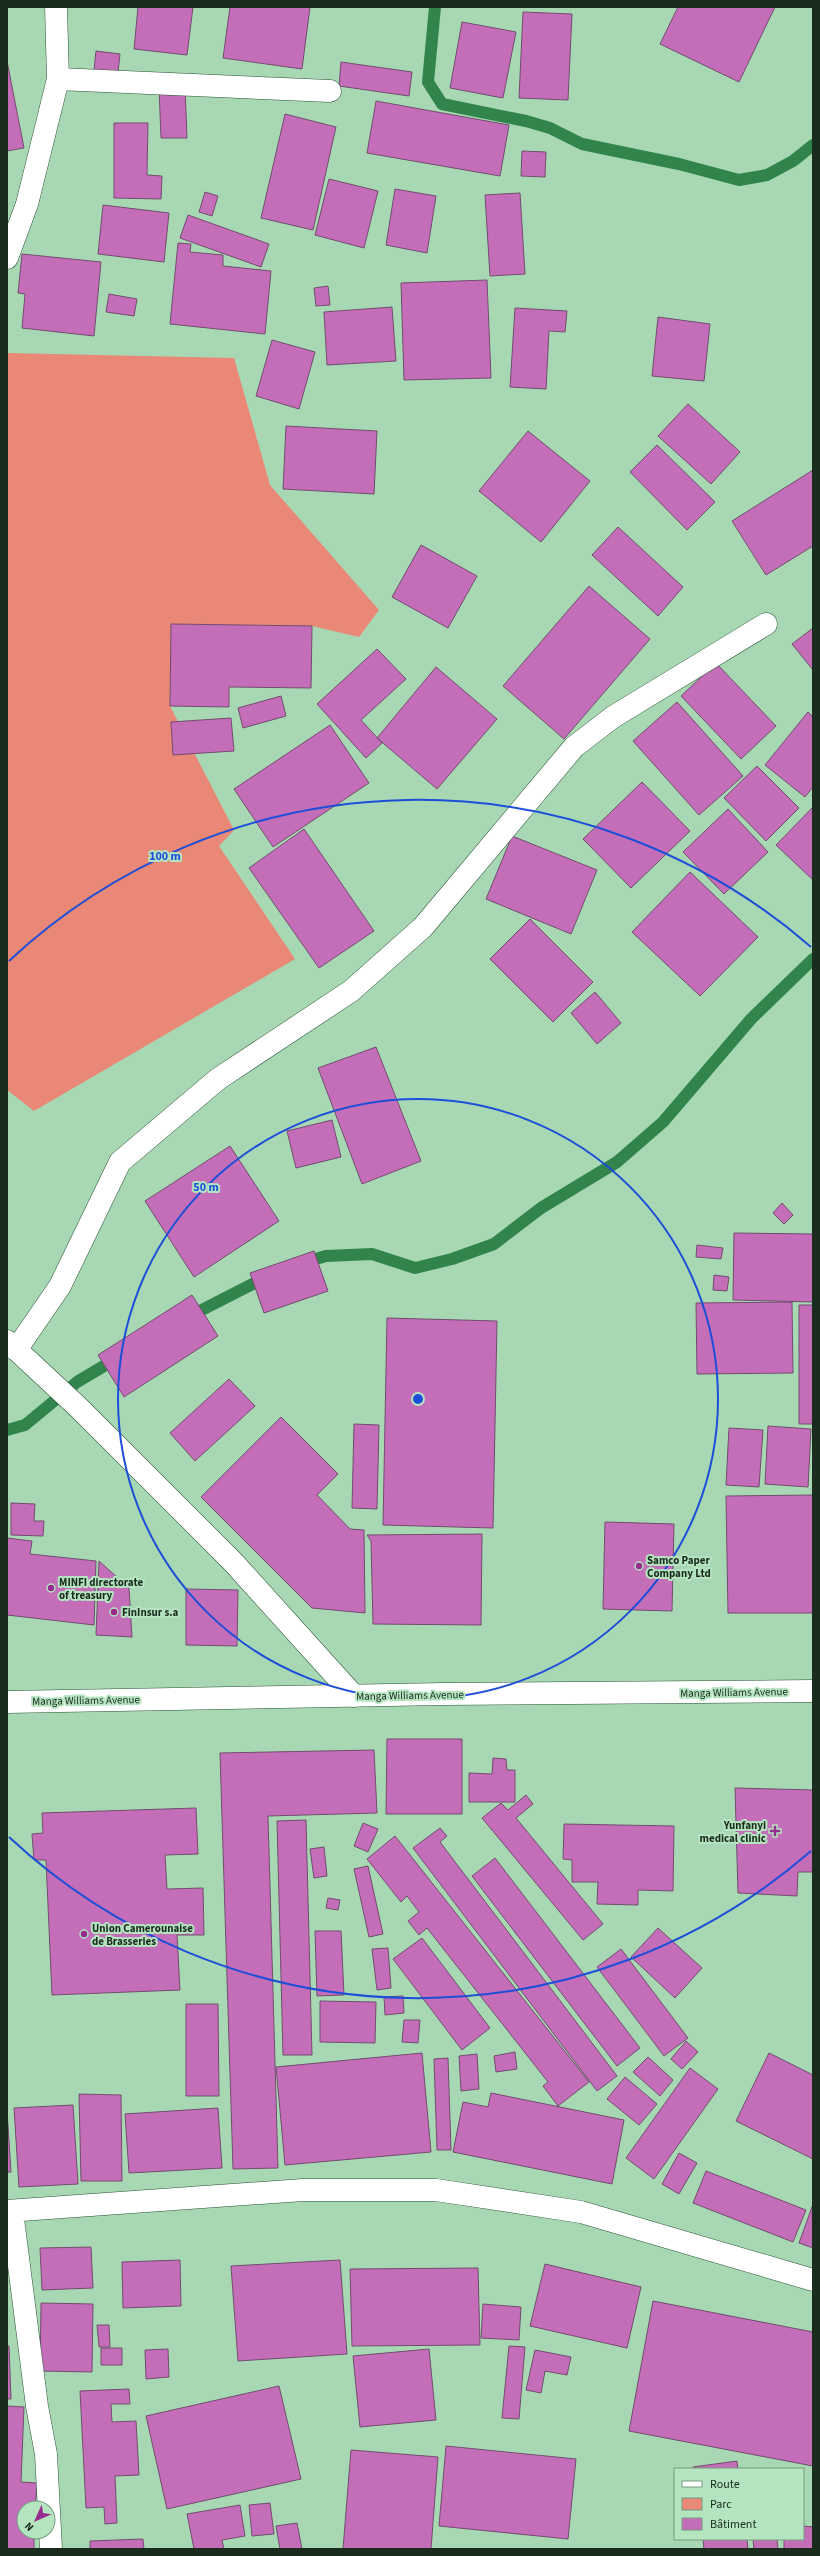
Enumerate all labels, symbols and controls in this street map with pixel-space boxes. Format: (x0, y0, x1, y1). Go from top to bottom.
text: 100 m (149, 848, 181, 865)
text: 50 m (193, 1179, 219, 1196)
centre of rings (411, 1392, 425, 1406)
place label: Samco Paper Company Ltd (647, 1553, 711, 1581)
marker: Samco Paper Company Ltd (634, 1561, 644, 1571)
place label: MINFI directorate of treasury (59, 1575, 143, 1603)
marker: MINFI directorate of treasury (46, 1583, 56, 1593)
place label: FinInsur s.a (122, 1605, 179, 1620)
marker: FinInsur s.a (109, 1607, 119, 1617)
street label: Manga Williams Avenue (680, 1684, 789, 1701)
street label: Manga Williams Avenue (356, 1687, 465, 1704)
street label: Manga Williams Avenue (32, 1692, 141, 1709)
place label: Yunfanyi medical clinic (700, 1818, 766, 1846)
marker: Yunfanyi medical clinic (769, 1825, 781, 1837)
place label: Union Camerounaise de Brasseries (92, 1921, 193, 1949)
marker: Union Camerounaise de Brasseries (79, 1929, 89, 1939)
legend (674, 2468, 804, 2540)
text: Route (710, 2476, 740, 2493)
text: Parc (710, 2496, 732, 2513)
north arrow (16, 2500, 56, 2540)
text: Bâtiment (710, 2516, 756, 2533)
text: N (21, 2519, 37, 2535)

